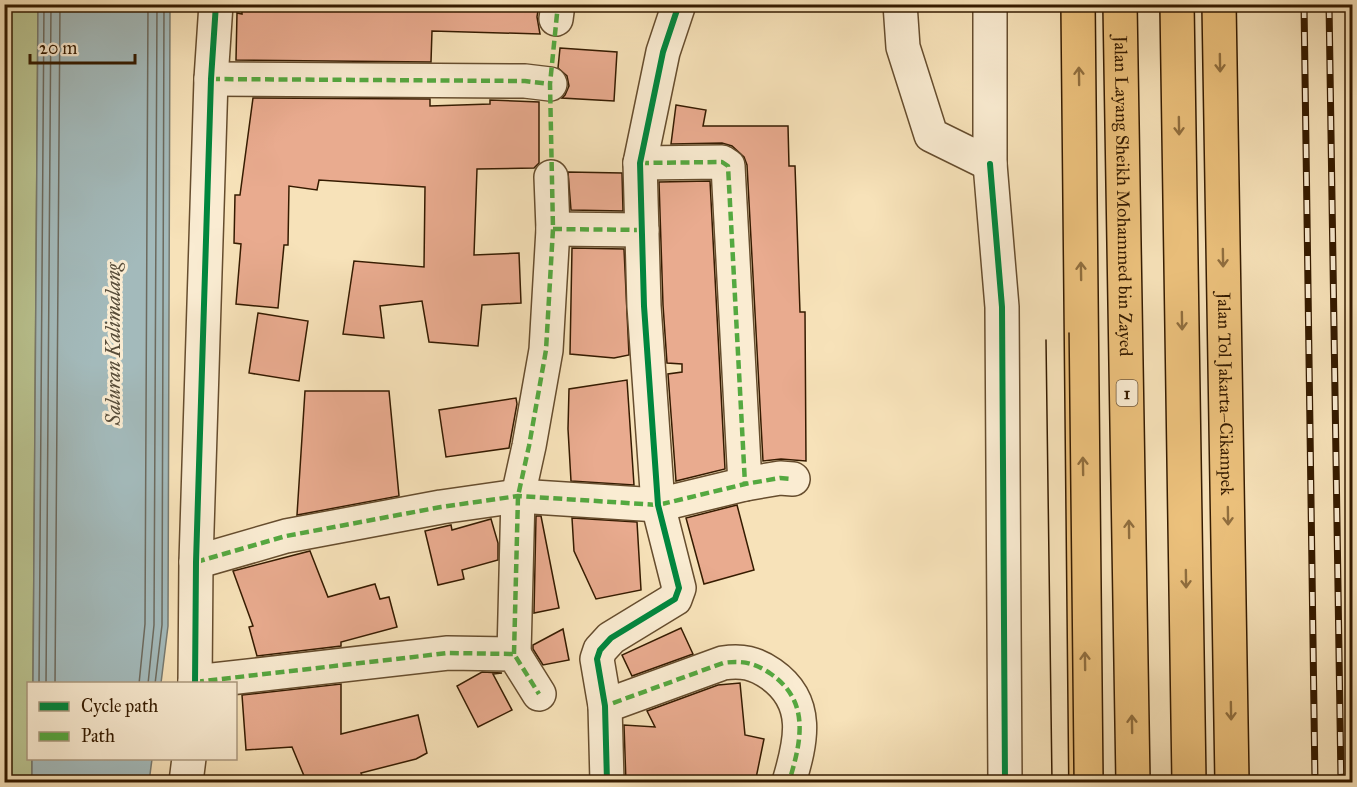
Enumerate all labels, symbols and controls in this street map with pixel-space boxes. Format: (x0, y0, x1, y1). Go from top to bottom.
scale bar (30, 27, 135, 65)
street label: Jalan Layang Sheikh Mohammed bin Zayed (1108, 33, 1137, 357)
text: 20 m (39, 37, 77, 59)
one-way arrow (1214, 52, 1226, 72)
one-way arrow (1073, 67, 1085, 87)
one-way arrow (1173, 115, 1185, 135)
one-way arrow (1218, 247, 1229, 267)
water label: Saluran Kalimalang (101, 261, 125, 426)
one-way arrow (1075, 262, 1087, 282)
street label: Jalan Tol Jakarta–Cikampek (1212, 290, 1238, 496)
one-way arrow (1176, 310, 1188, 330)
road number: 1 (1116, 380, 1138, 406)
one-way arrow (1077, 457, 1089, 477)
one-way arrow (1222, 505, 1234, 525)
one-way arrow (1123, 520, 1135, 540)
one-way arrow (1180, 568, 1192, 588)
one-way arrow (1079, 652, 1091, 672)
legend (27, 682, 237, 760)
text: Cycle path (81, 695, 158, 717)
one-way arrow (1225, 700, 1237, 720)
one-way arrow (1127, 715, 1138, 735)
text: Path (81, 725, 115, 747)

